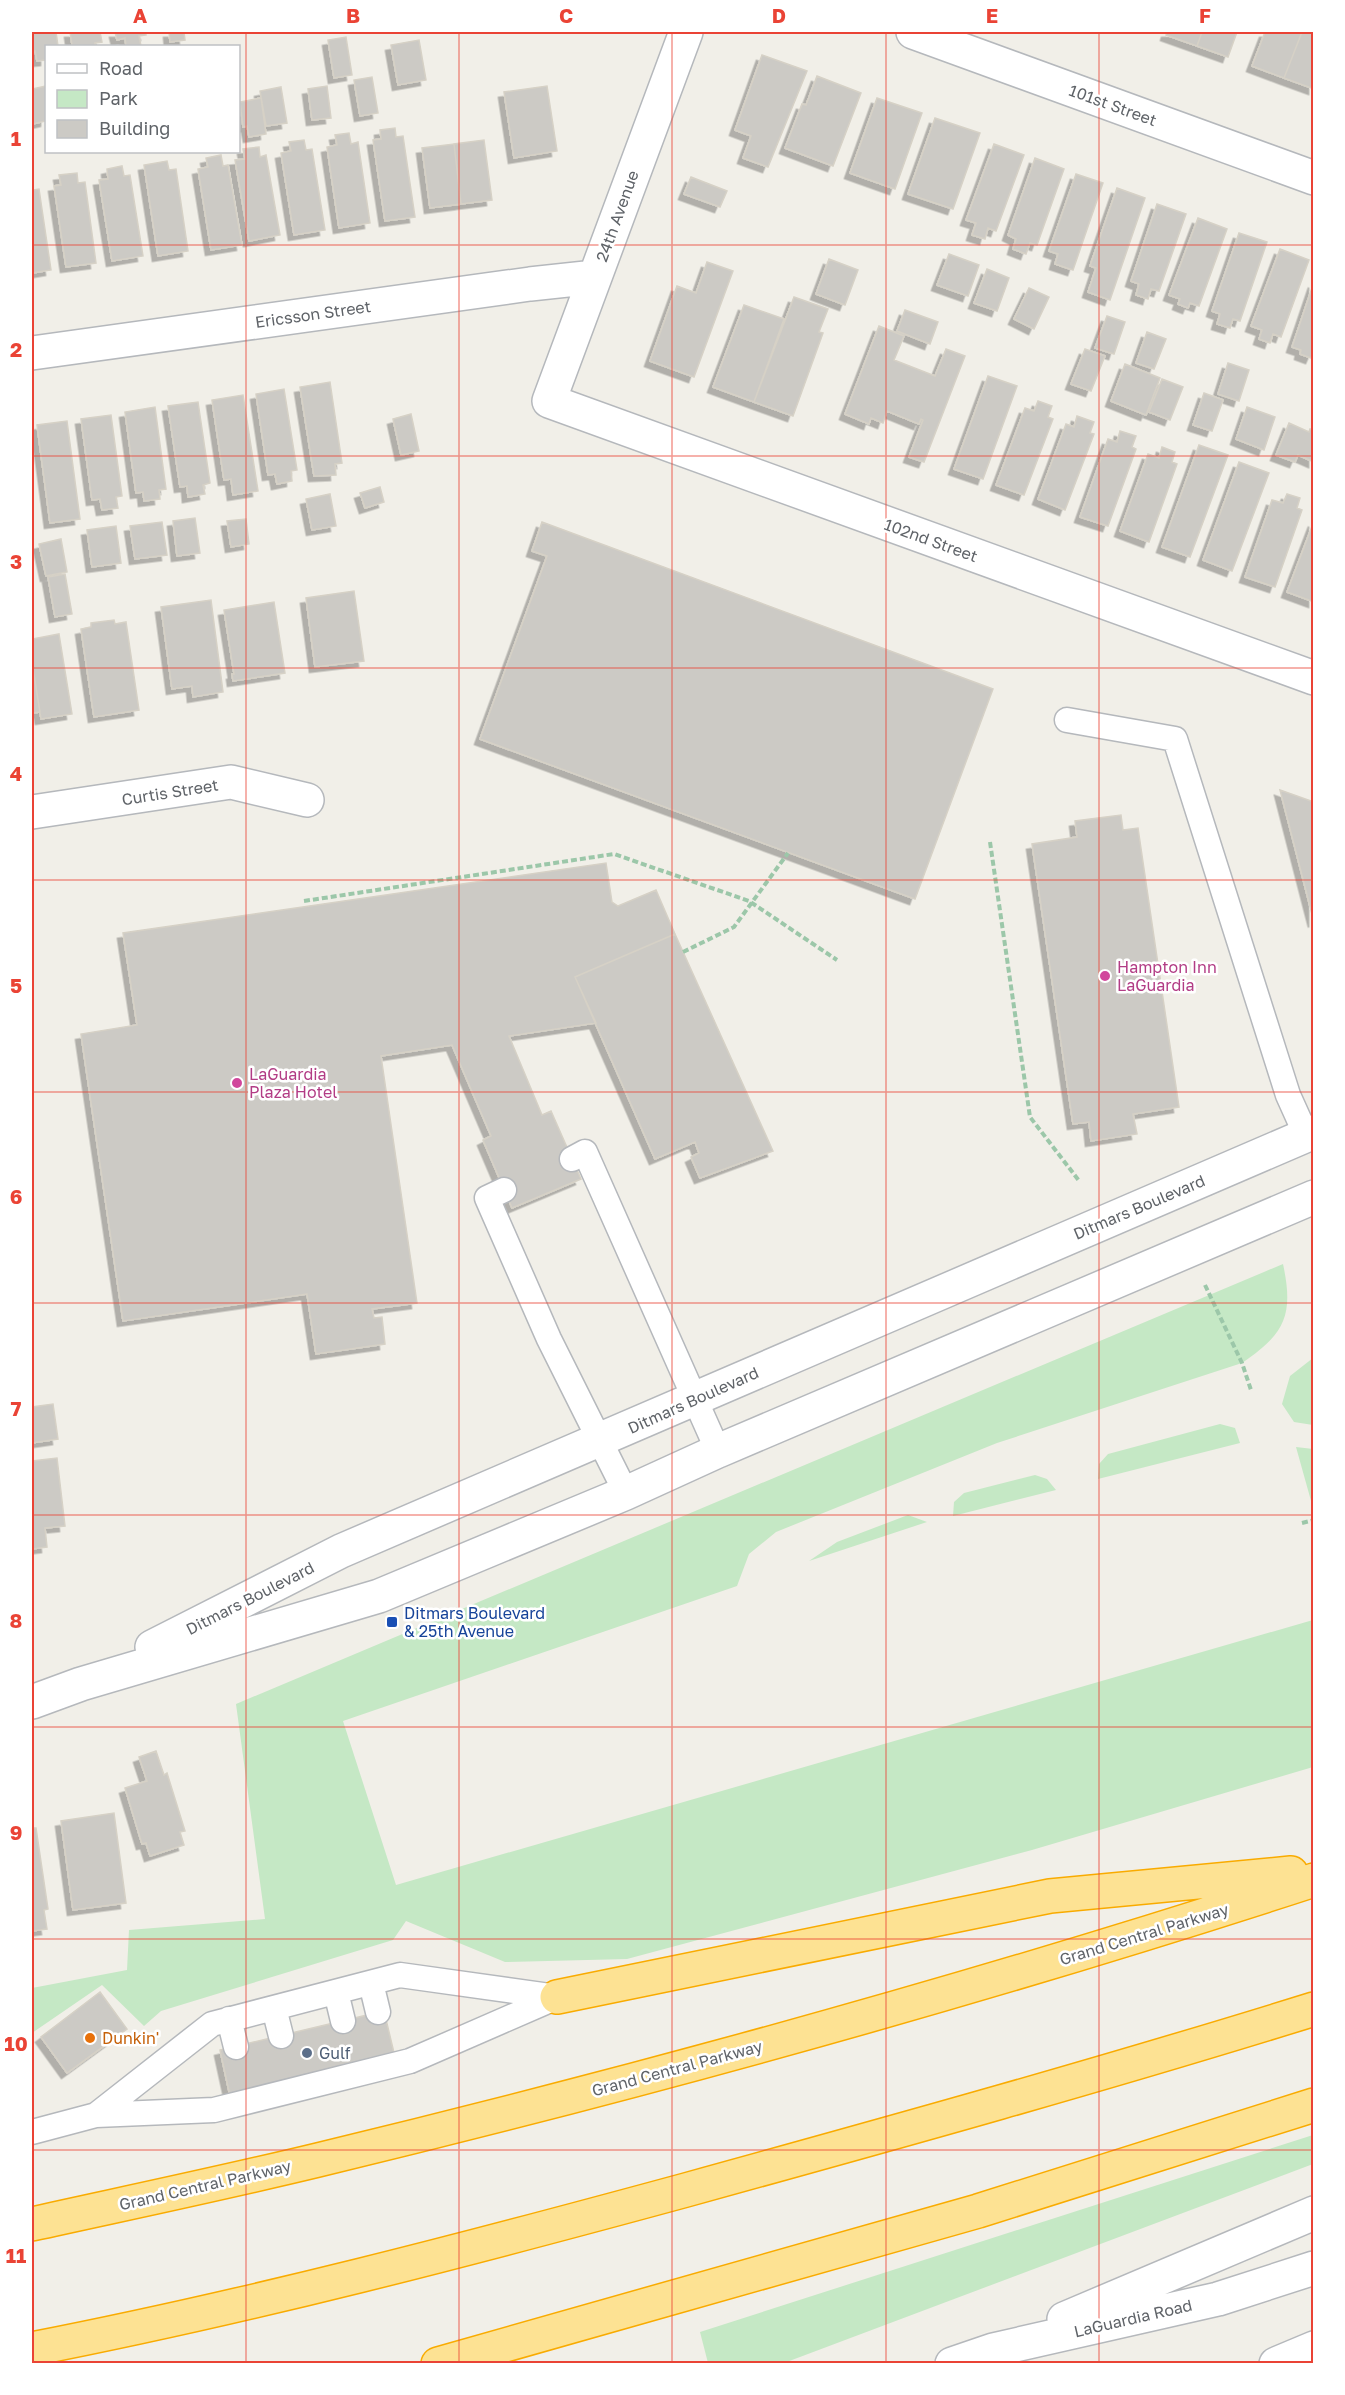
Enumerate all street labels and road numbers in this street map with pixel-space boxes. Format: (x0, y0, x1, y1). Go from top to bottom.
street label: 101st Street (1067, 80, 1159, 130)
street label: 24th Avenue (591, 168, 643, 264)
street label: Ericsson Street (254, 296, 372, 332)
street label: 102nd Street (882, 514, 980, 566)
street label: Curtis Street (120, 774, 220, 810)
street label: Ditmars Boulevard (1070, 1170, 1208, 1244)
street label: Ditmars Boulevard (624, 1362, 762, 1438)
street label: Ditmars Boulevard (183, 1557, 317, 1639)
street label: Grand Central Parkway (1057, 1899, 1231, 1969)
street label: Grand Central Parkway (590, 2036, 764, 2100)
street label: Grand Central Parkway (117, 2155, 293, 2215)
street label: LaGuardia Road (1072, 2295, 1194, 2341)

